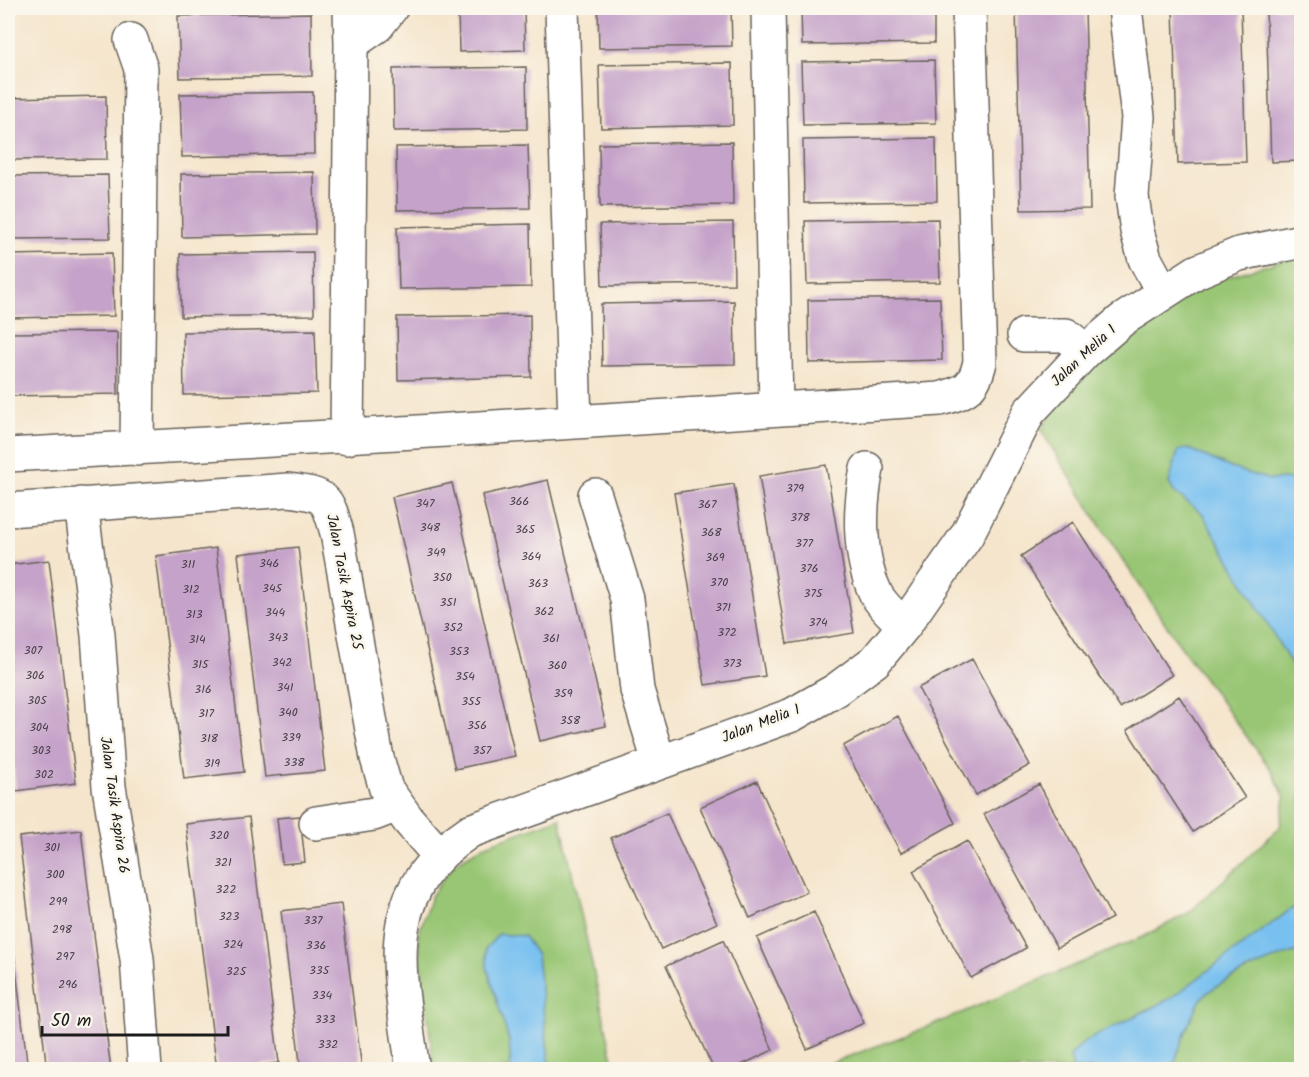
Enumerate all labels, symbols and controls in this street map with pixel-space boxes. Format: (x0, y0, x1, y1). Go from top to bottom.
street label: Jalan Melia 1 (1046, 319, 1123, 393)
house number: 379 (786, 479, 804, 498)
house number: 366 (509, 492, 529, 511)
house number: 347 (416, 494, 435, 513)
house number: 367 (697, 495, 717, 514)
house number: 378 (790, 508, 811, 527)
street label: Jalan Tasik Aspira 25 (319, 512, 369, 653)
house number: 348 (420, 518, 441, 537)
house number: 365 (515, 520, 537, 539)
house number: 368 (701, 523, 722, 542)
house number: 377 (795, 534, 813, 553)
house number: 349 (426, 543, 446, 562)
house number: 364 (521, 547, 541, 566)
house number: 369 (705, 548, 725, 567)
house number: 346 (259, 554, 279, 573)
house number: 311 (181, 555, 195, 574)
house number: 376 (799, 559, 819, 578)
house number: 350 (432, 568, 452, 587)
house number: 370 (710, 573, 728, 592)
house number: 363 (528, 574, 548, 593)
house number: 345 (262, 579, 284, 598)
house number: 312 (182, 580, 200, 599)
house number: 375 (804, 584, 824, 603)
house number: 351 (439, 593, 457, 612)
house number: 371 (715, 598, 731, 617)
house number: 362 (534, 602, 554, 621)
house number: 344 (265, 603, 285, 622)
house number: 313 (185, 605, 203, 624)
house number: 374 (809, 613, 828, 632)
house number: 352 (443, 618, 463, 637)
house number: 372 (717, 623, 737, 642)
house number: 343 (268, 628, 288, 647)
house number: 361 (542, 629, 560, 648)
house number: 314 (188, 630, 206, 649)
house number: 307 (24, 641, 43, 660)
house number: 353 (449, 642, 469, 661)
house number: 342 (272, 653, 292, 672)
house number: 373 (722, 654, 742, 673)
house number: 315 (191, 655, 210, 674)
house number: 360 (547, 656, 567, 675)
house number: 306 (25, 666, 45, 685)
house number: 354 (455, 667, 475, 686)
house number: 341 (276, 678, 294, 697)
house number: 316 (194, 680, 212, 699)
house number: 359 (553, 684, 573, 703)
house number: 305 (27, 691, 48, 710)
house number: 355 (461, 692, 482, 711)
street label: Jalan Melia 1 (718, 698, 804, 750)
house number: 340 (278, 703, 298, 722)
house number: 317 (198, 704, 215, 723)
house number: 358 (560, 711, 581, 730)
house number: 356 (467, 716, 487, 735)
house number: 304 (29, 718, 49, 737)
house number: 339 (281, 728, 301, 747)
house number: 318 (200, 729, 219, 748)
street label: Jalan Tasik Aspira 26 (93, 735, 135, 875)
house number: 303 (31, 741, 51, 760)
house number: 357 (473, 741, 492, 760)
house number: 338 (284, 753, 305, 772)
house number: 319 (204, 754, 220, 773)
house number: 302 (34, 765, 54, 784)
house number: 320 (209, 826, 229, 845)
house number: 301 (44, 838, 61, 857)
house number: 321 (214, 853, 232, 872)
house number: 300 (46, 865, 64, 884)
house number: 322 (216, 880, 236, 899)
house number: 299 (49, 892, 67, 911)
house number: 323 (219, 907, 239, 926)
house number: 337 (303, 911, 323, 930)
house number: 298 (52, 920, 73, 939)
house number: 324 (223, 935, 244, 954)
house number: 336 (306, 936, 326, 955)
house number: 297 (56, 947, 75, 966)
house number: 335 (309, 961, 331, 980)
house number: 325 (226, 962, 248, 981)
house number: 296 (58, 975, 78, 994)
house number: 334 (312, 986, 333, 1005)
scale bar (42, 999, 228, 1037)
text: 50 m (51, 1007, 91, 1036)
house number: 333 (315, 1010, 335, 1029)
house number: 332 (318, 1035, 338, 1054)

